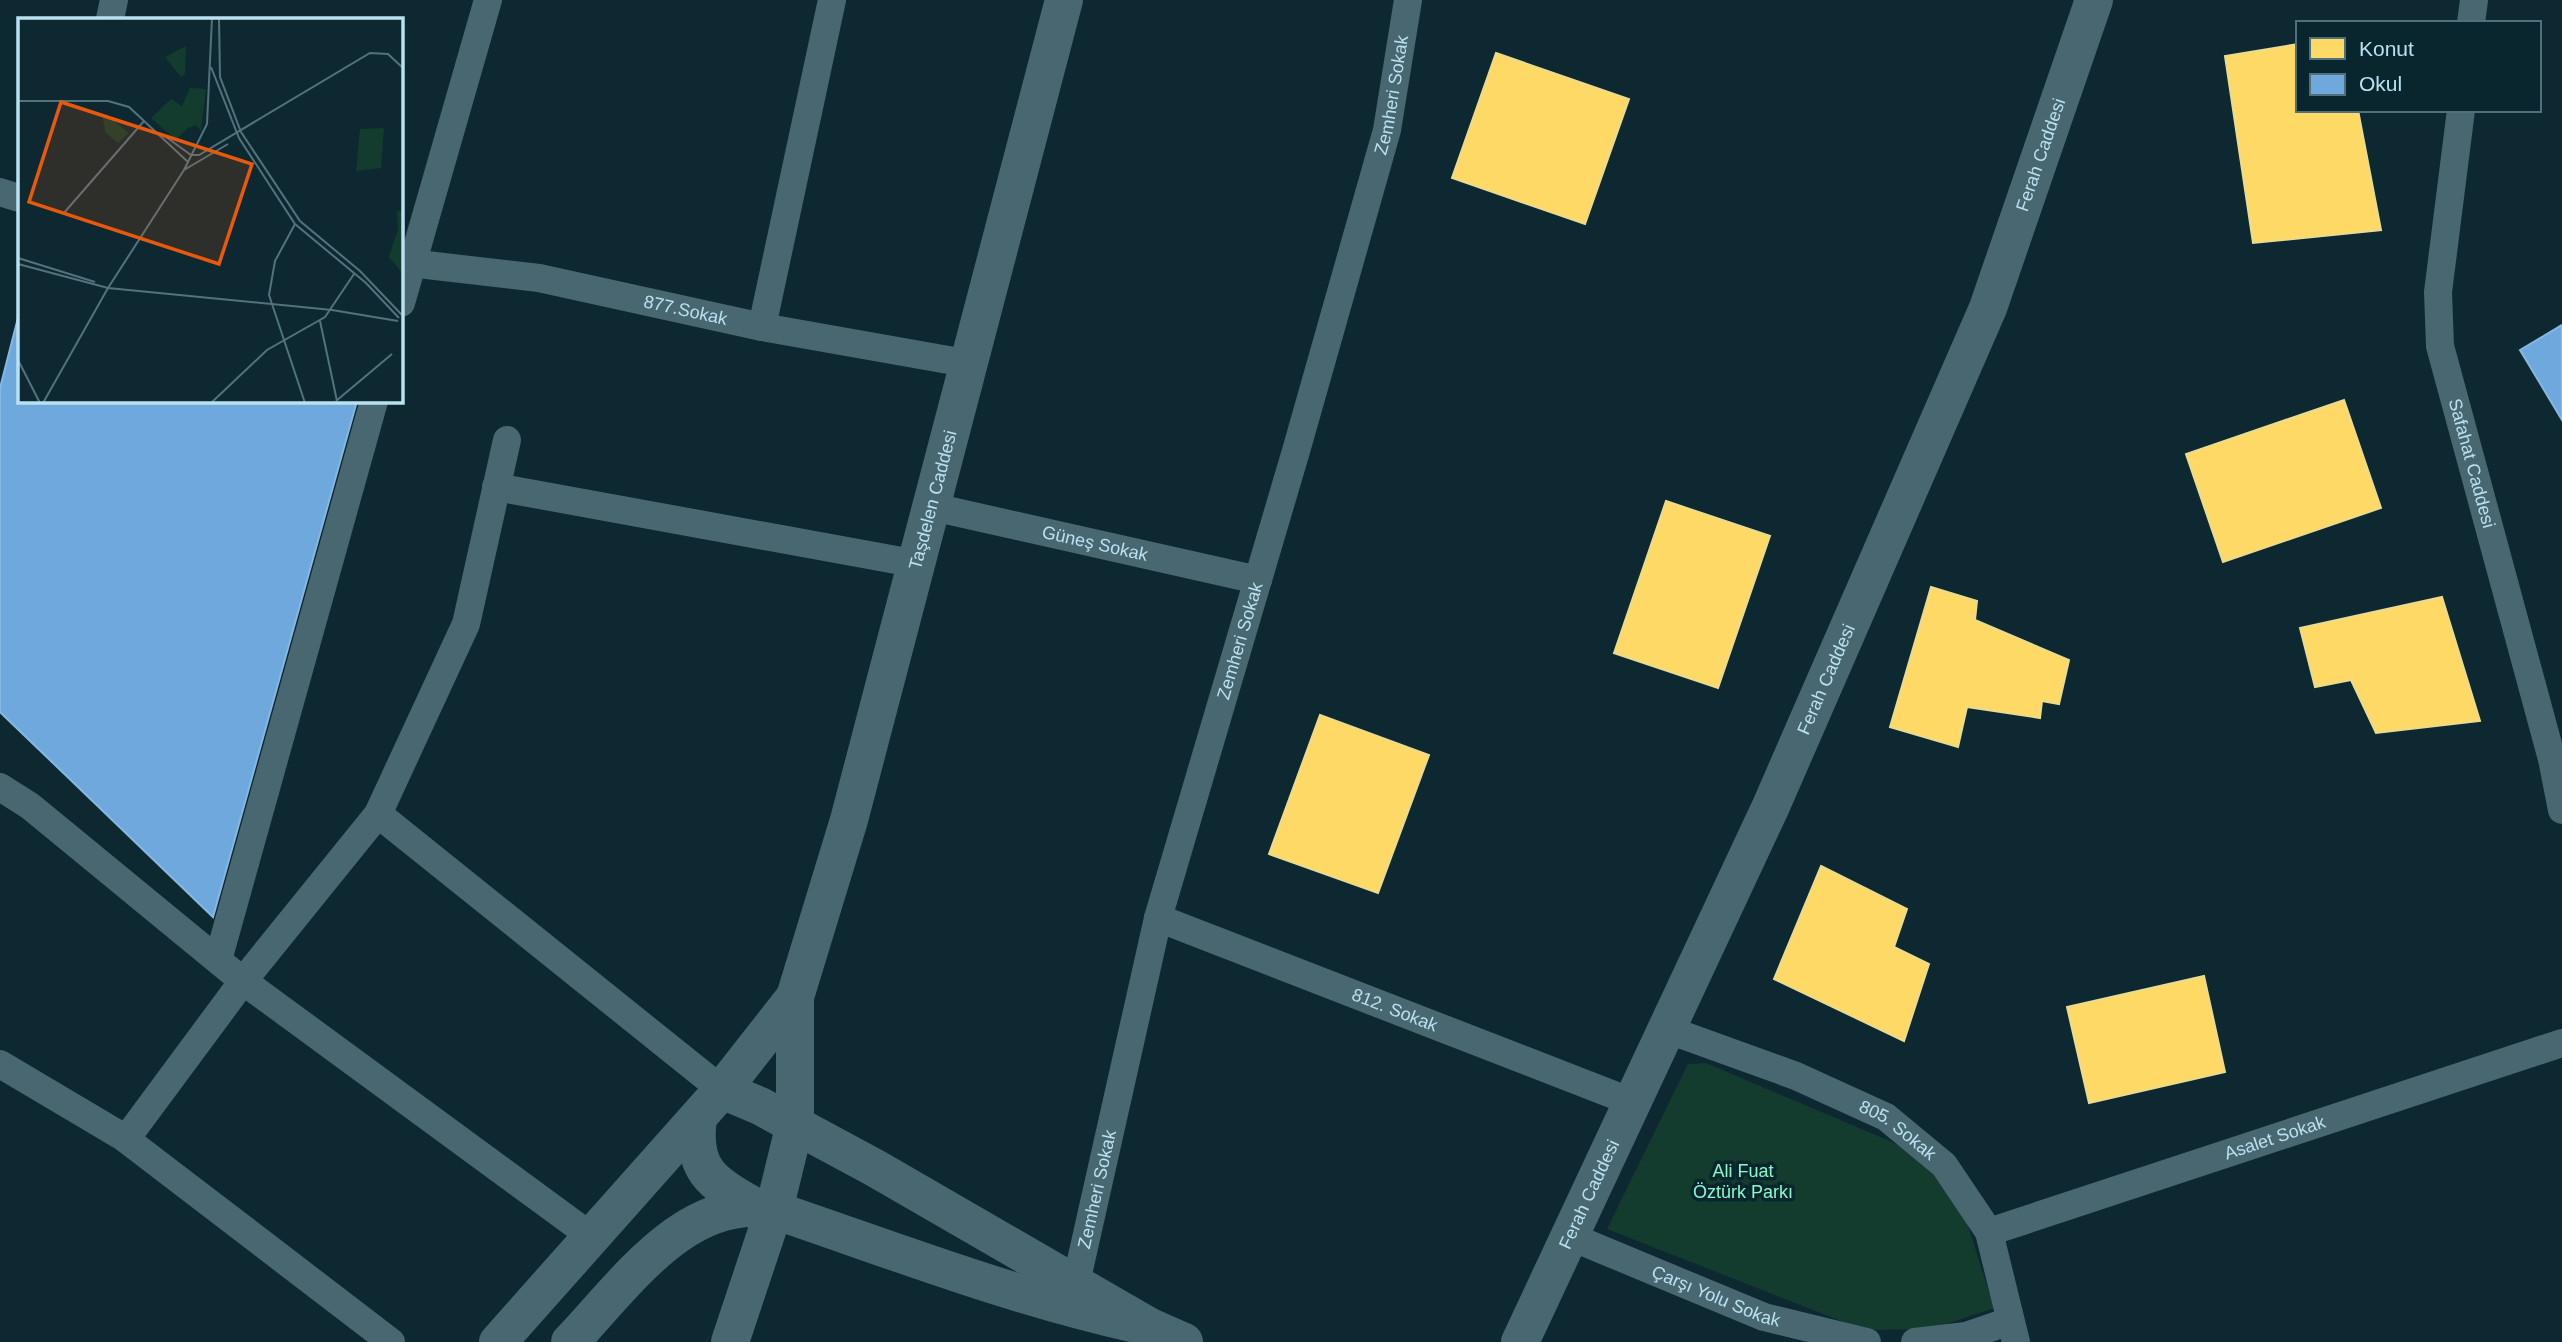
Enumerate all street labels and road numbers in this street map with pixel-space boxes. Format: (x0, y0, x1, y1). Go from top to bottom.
street label: Zemheri Sokak (1370, 33, 1412, 157)
street label: Ferah Caddesi (2012, 96, 2069, 214)
street label: 877.Sokak (642, 291, 730, 329)
street label: Safahat Caddesi (2445, 396, 2499, 530)
street label: Taşdelen Caddesi (905, 428, 961, 572)
street label: Güneş Sokak (1040, 522, 1151, 565)
street label: Zemheri Sokak (1213, 579, 1267, 702)
street label: Ferah Caddesi (1793, 621, 1859, 737)
street label: 812. Sokak (1349, 984, 1441, 1036)
street label: 805. Sokak (1856, 1096, 1941, 1165)
street label: Asalet Sokak (2222, 1111, 2329, 1164)
street label: Zemheri Sokak (1074, 1127, 1120, 1251)
street label: Ferah Caddesi (1555, 1137, 1623, 1252)
street label: Çarşı Yolu Sokak (1649, 1261, 1783, 1331)

